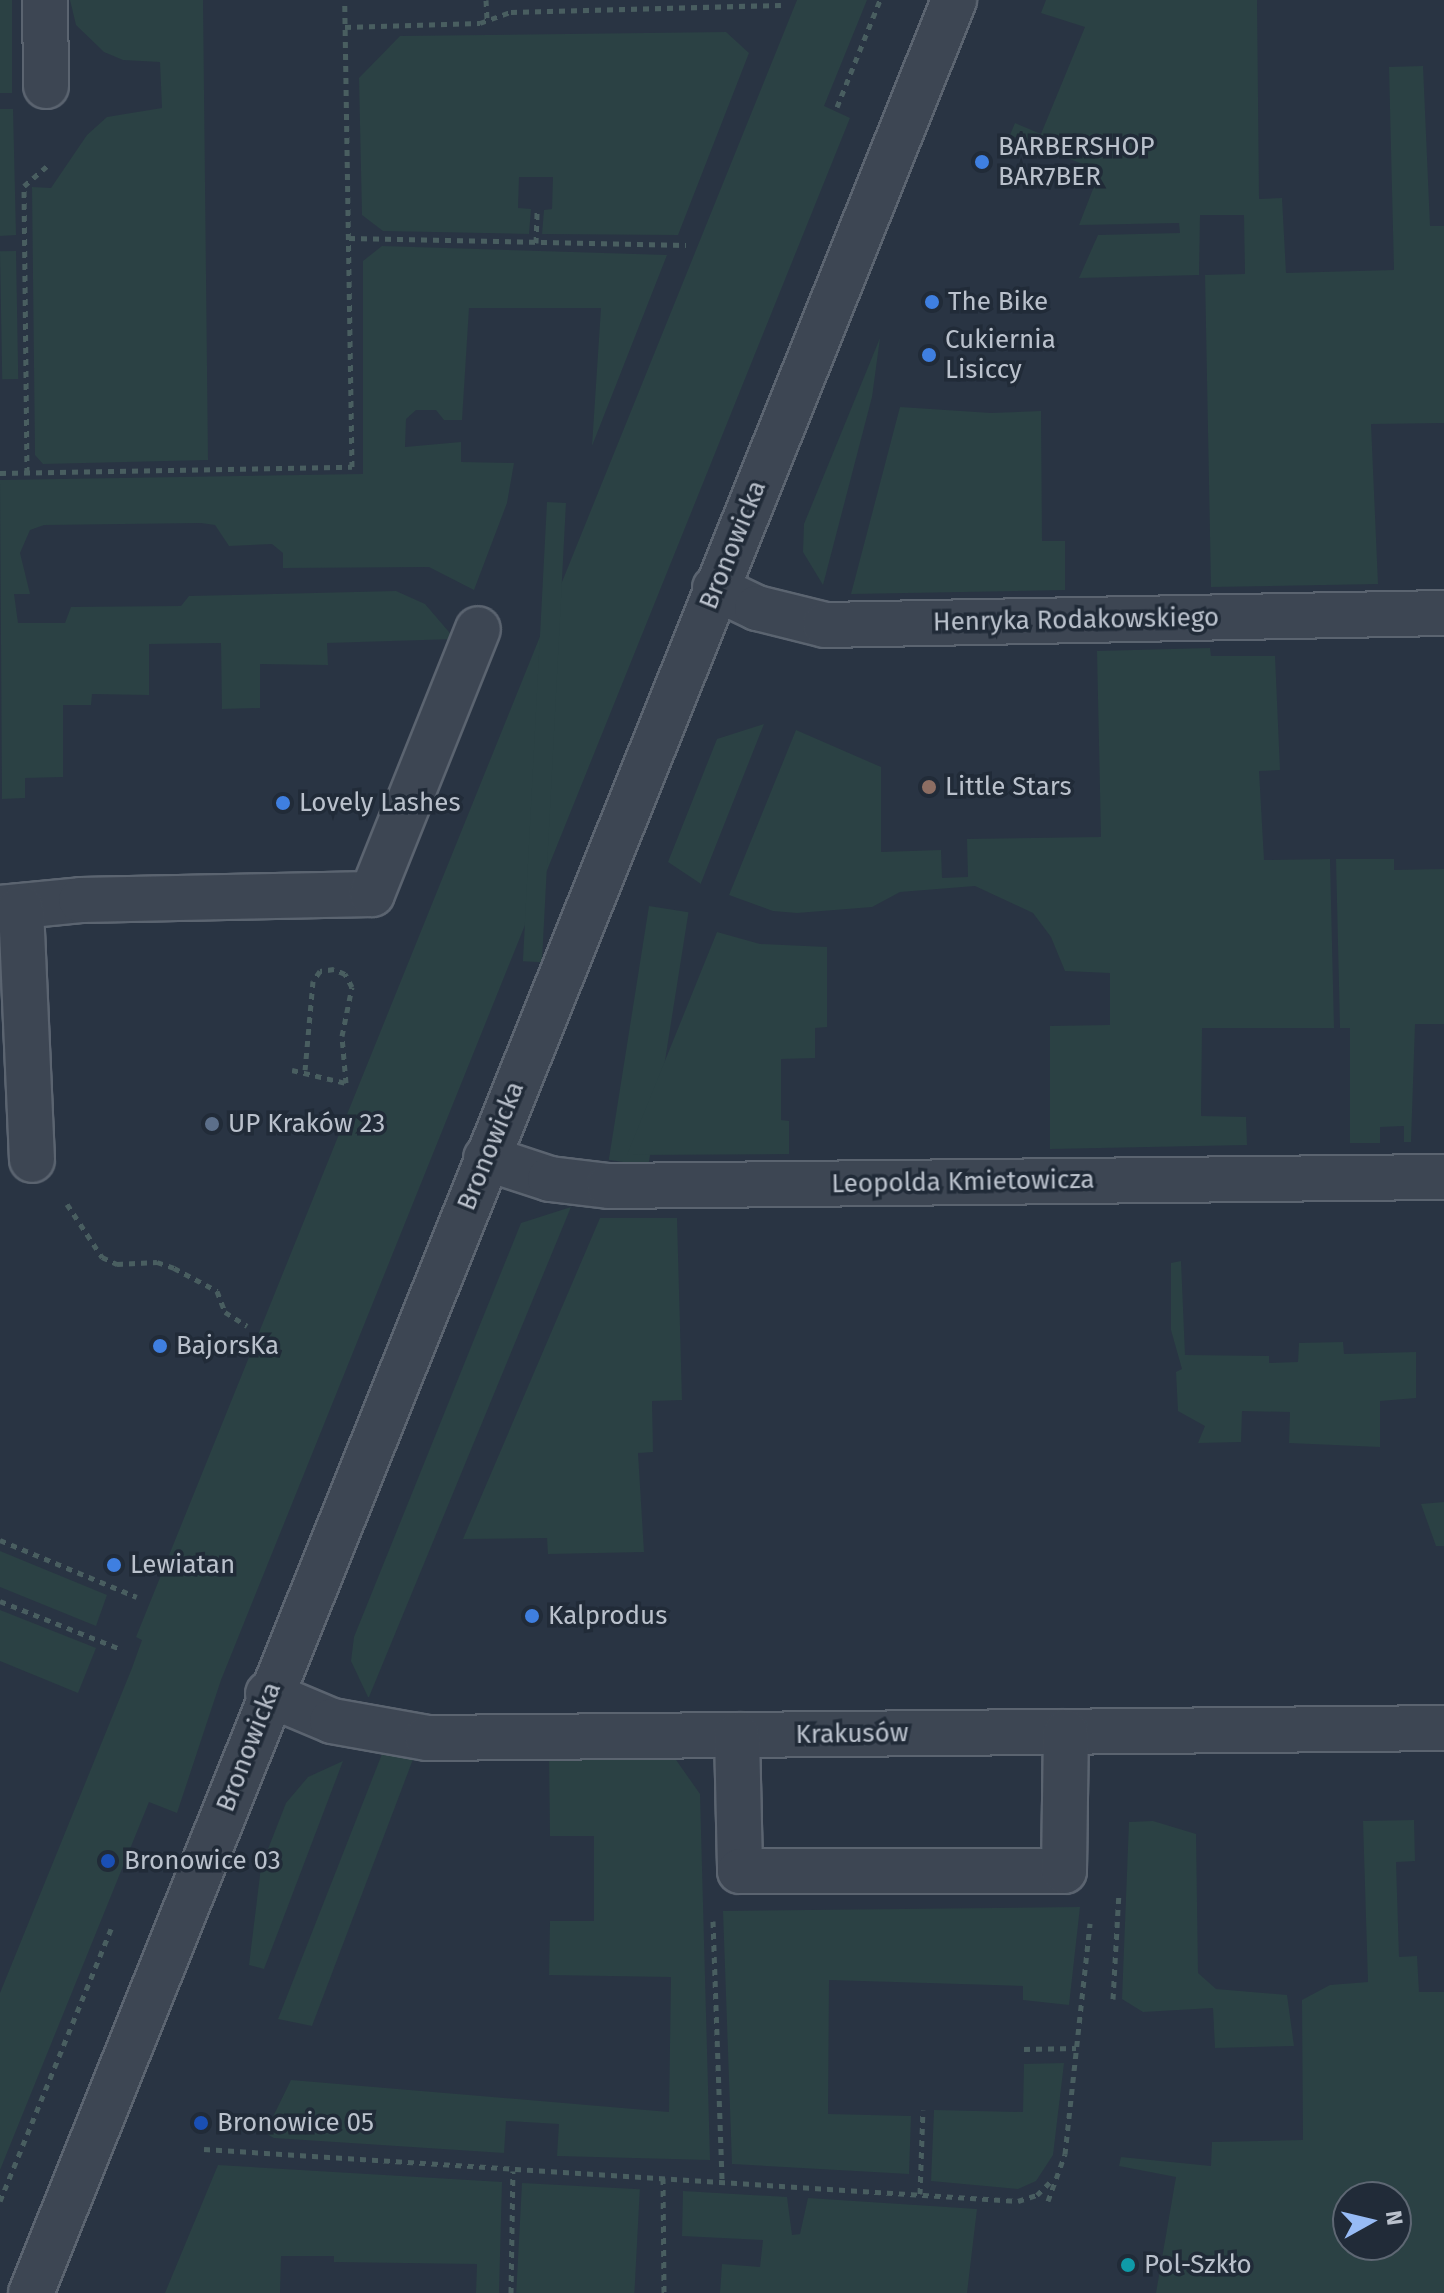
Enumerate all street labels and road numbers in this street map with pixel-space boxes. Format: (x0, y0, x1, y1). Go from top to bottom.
street label: Bronowicka (693, 476, 773, 614)
street label: Henryka Rodakowskiego (933, 602, 1219, 638)
street label: Bronowicka (451, 1077, 531, 1215)
street label: Leopolda Kmietowicza (831, 1164, 1095, 1200)
street label: Bronowicka (210, 1678, 288, 1816)
street label: Krakusów (795, 1717, 909, 1751)

